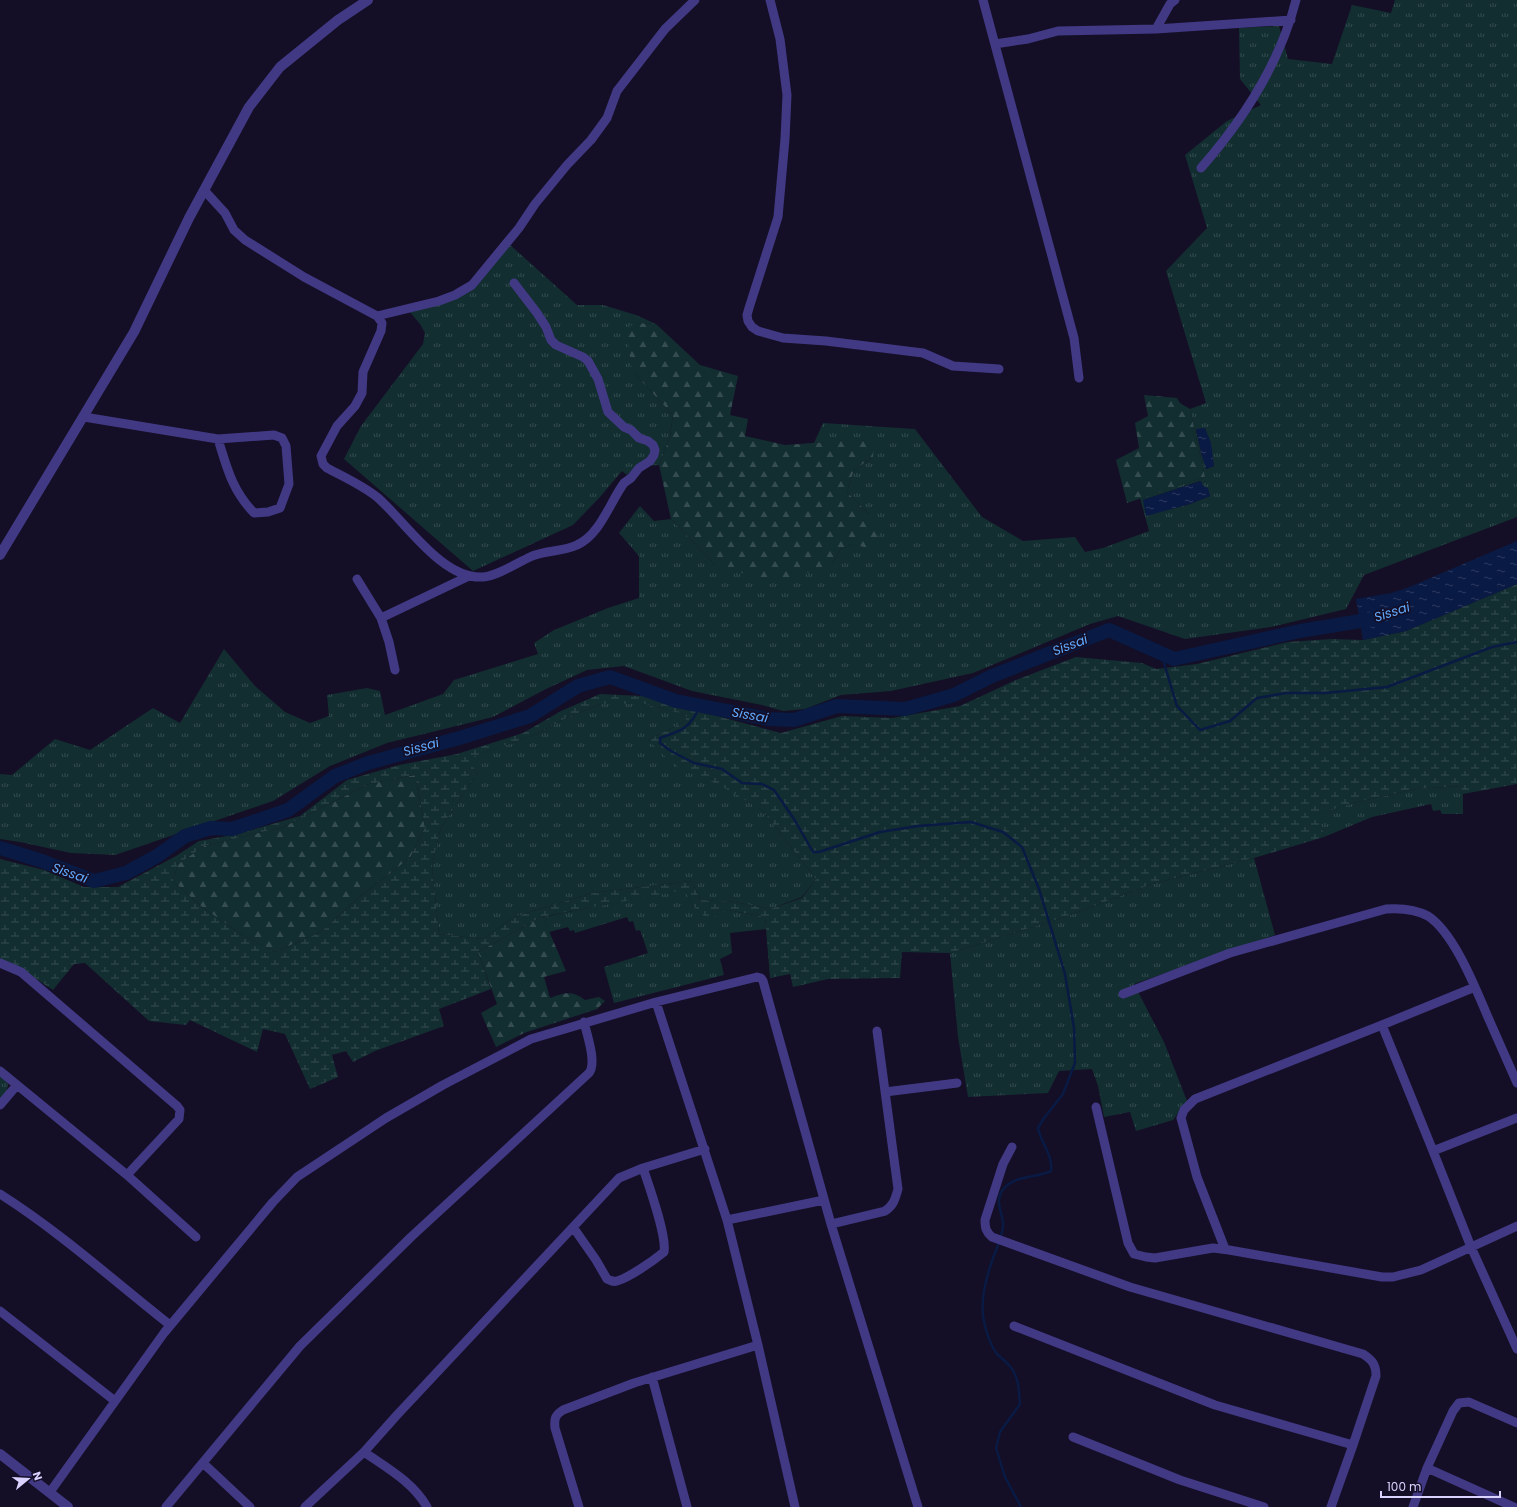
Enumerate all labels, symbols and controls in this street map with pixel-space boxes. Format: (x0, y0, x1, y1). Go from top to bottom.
water label: Sissai (1372, 597, 1413, 627)
water label: Sissai (1050, 629, 1091, 660)
water label: Sissai (730, 702, 770, 728)
water label: Sissai (401, 733, 442, 761)
water label: Sissai (50, 858, 91, 888)
north arrow (8, 1459, 48, 1499)
text: N (29, 1469, 46, 1482)
scale bar (1381, 1473, 1500, 1499)
text: 100 m (1387, 1478, 1421, 1495)

